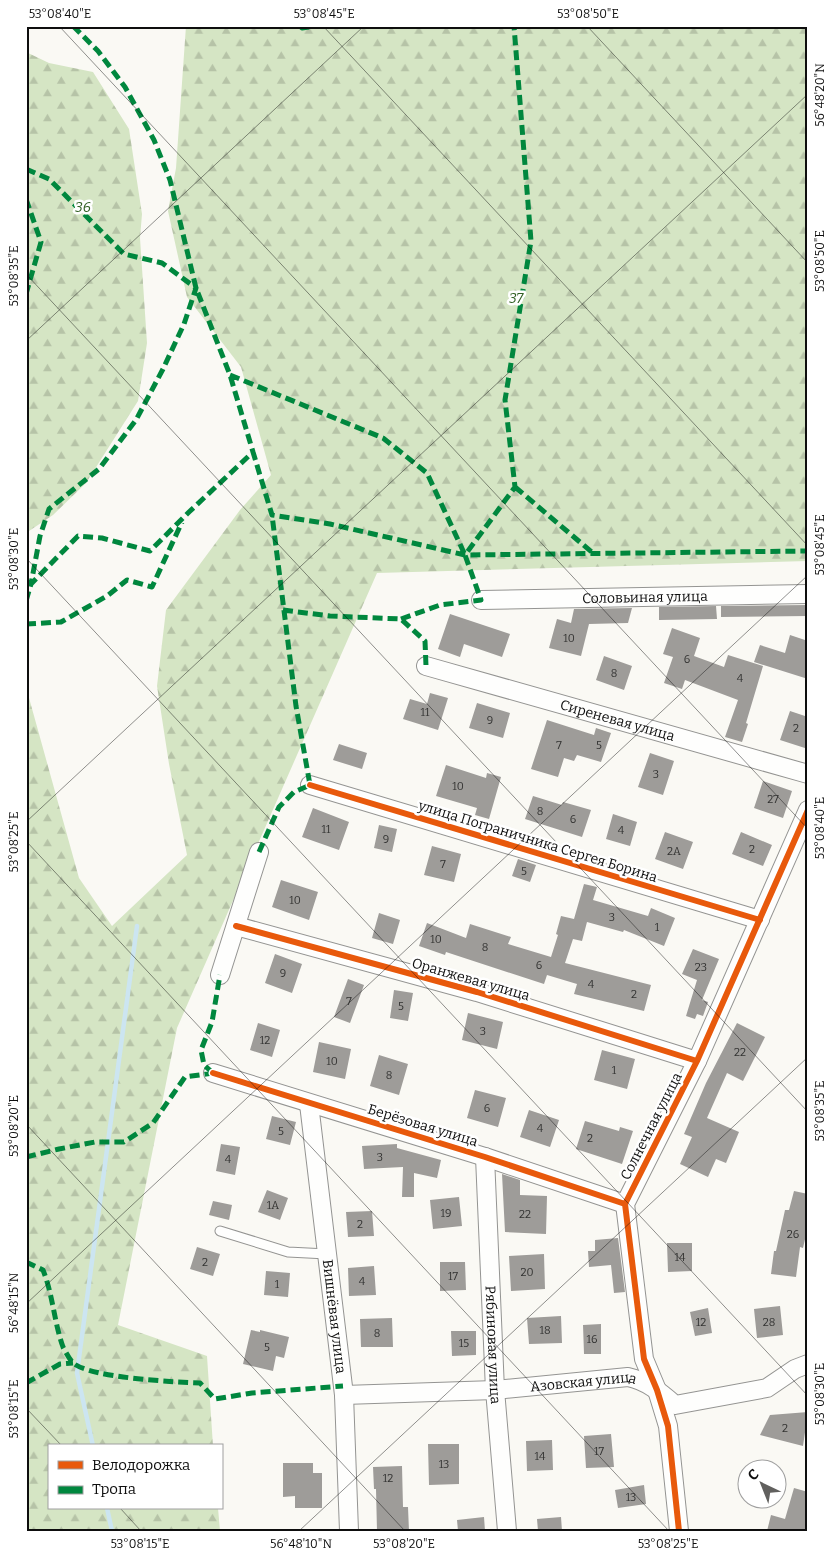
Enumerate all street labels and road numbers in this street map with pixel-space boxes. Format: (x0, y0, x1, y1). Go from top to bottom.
street label: Соловьиная улица (582, 588, 708, 607)
street label: Сиреневая улица (558, 696, 677, 745)
street label: улица Пограничника Сергея Борина (415, 797, 660, 886)
street label: Оранжевая улица (410, 955, 532, 1005)
street label: Солнечная улица (617, 1069, 686, 1183)
street label: Берёзовая улица (366, 1101, 480, 1150)
street label: Вишнёвая улица (319, 1258, 349, 1375)
street label: Рябиновая улица (482, 1285, 504, 1405)
street label: Азовская улица (529, 1369, 639, 1396)

